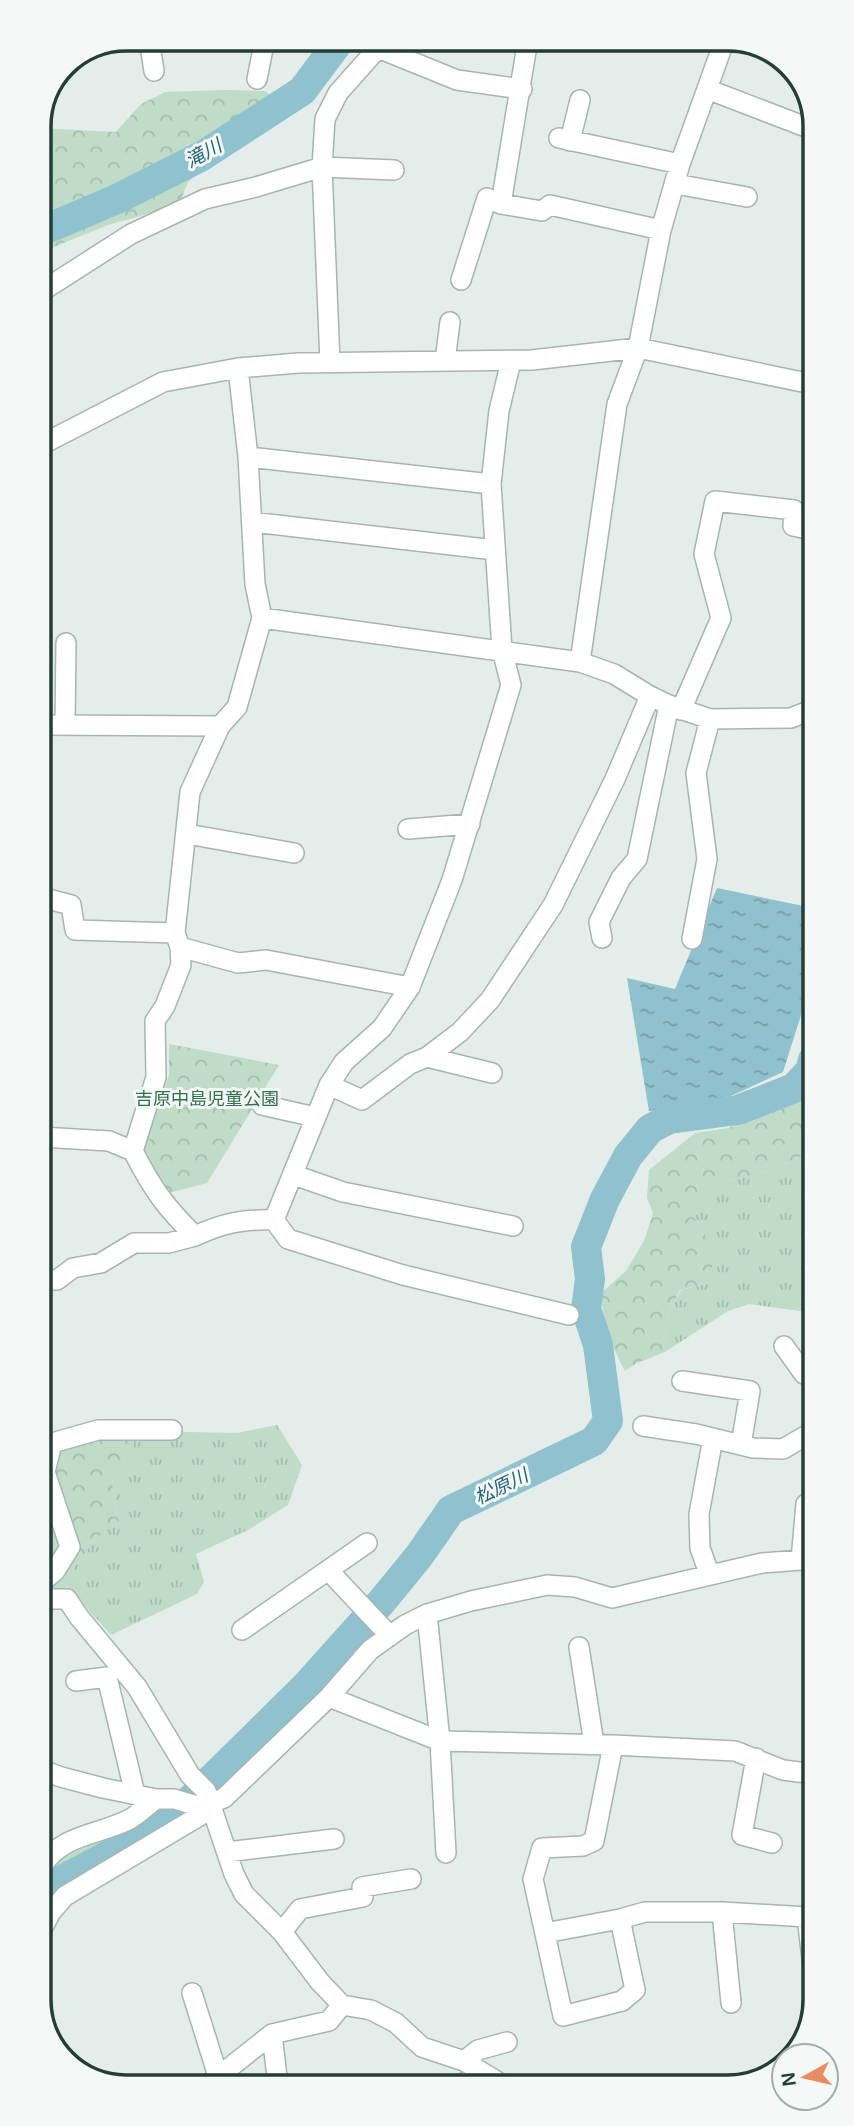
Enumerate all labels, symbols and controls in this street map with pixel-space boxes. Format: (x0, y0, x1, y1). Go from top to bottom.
water label: 滝川 (182, 134, 227, 172)
park label: 吉原中島児童公園 (135, 1089, 279, 1109)
water label: 松原川 (471, 1464, 533, 1508)
north arrow (770, 2042, 840, 2112)
text: N (777, 2071, 800, 2088)

